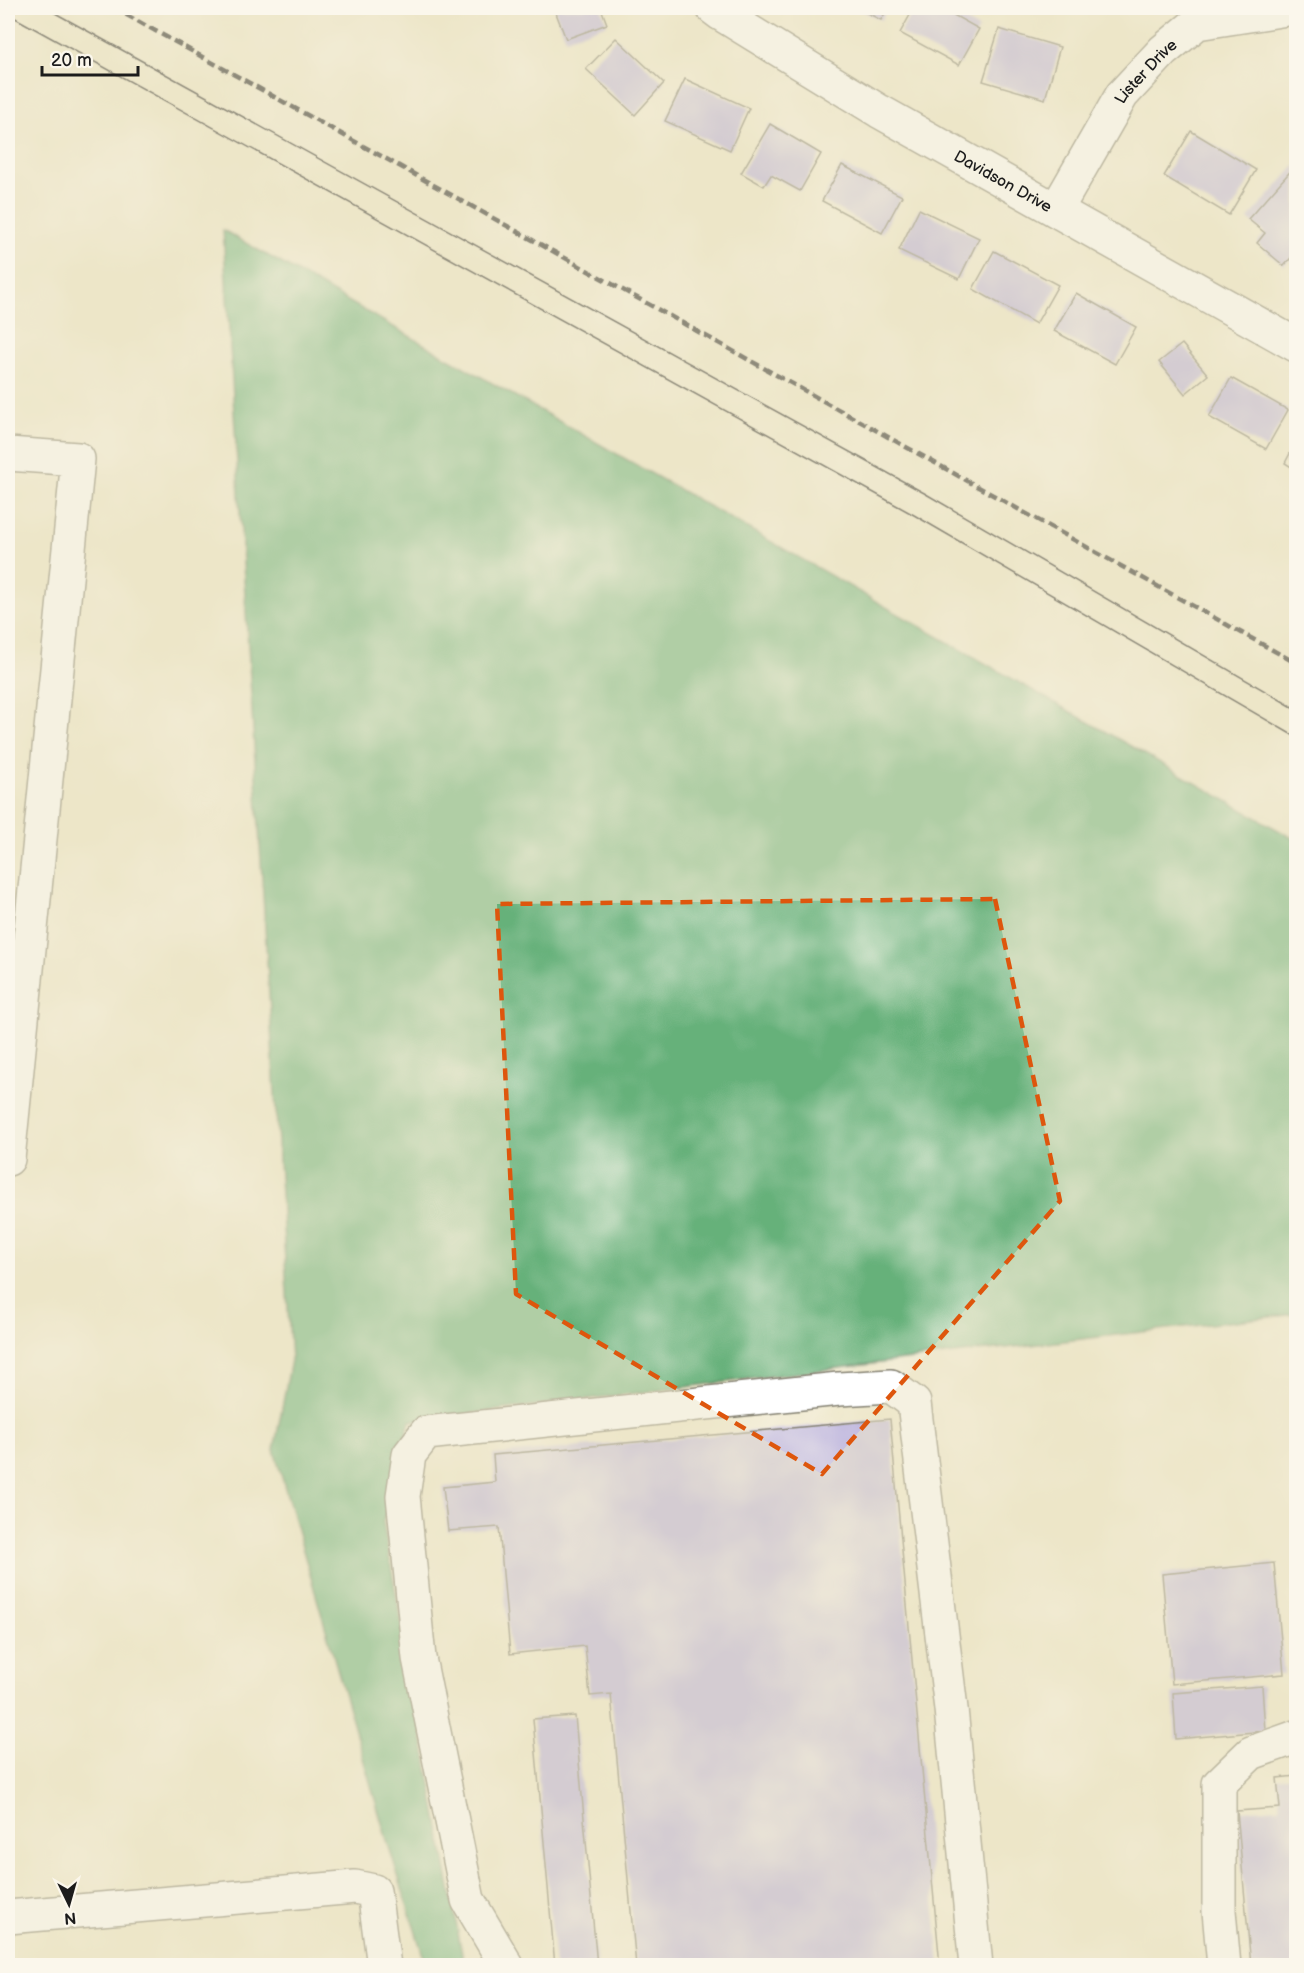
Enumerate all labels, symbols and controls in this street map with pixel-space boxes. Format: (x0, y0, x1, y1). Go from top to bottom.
street label: Lister Drive (1111, 35, 1182, 107)
scale bar (42, 39, 138, 77)
text: 20 m (51, 50, 92, 71)
street label: Davidson Drive (950, 147, 1055, 217)
north arrow (39, 1874, 99, 1934)
text: N (63, 1907, 77, 1927)

